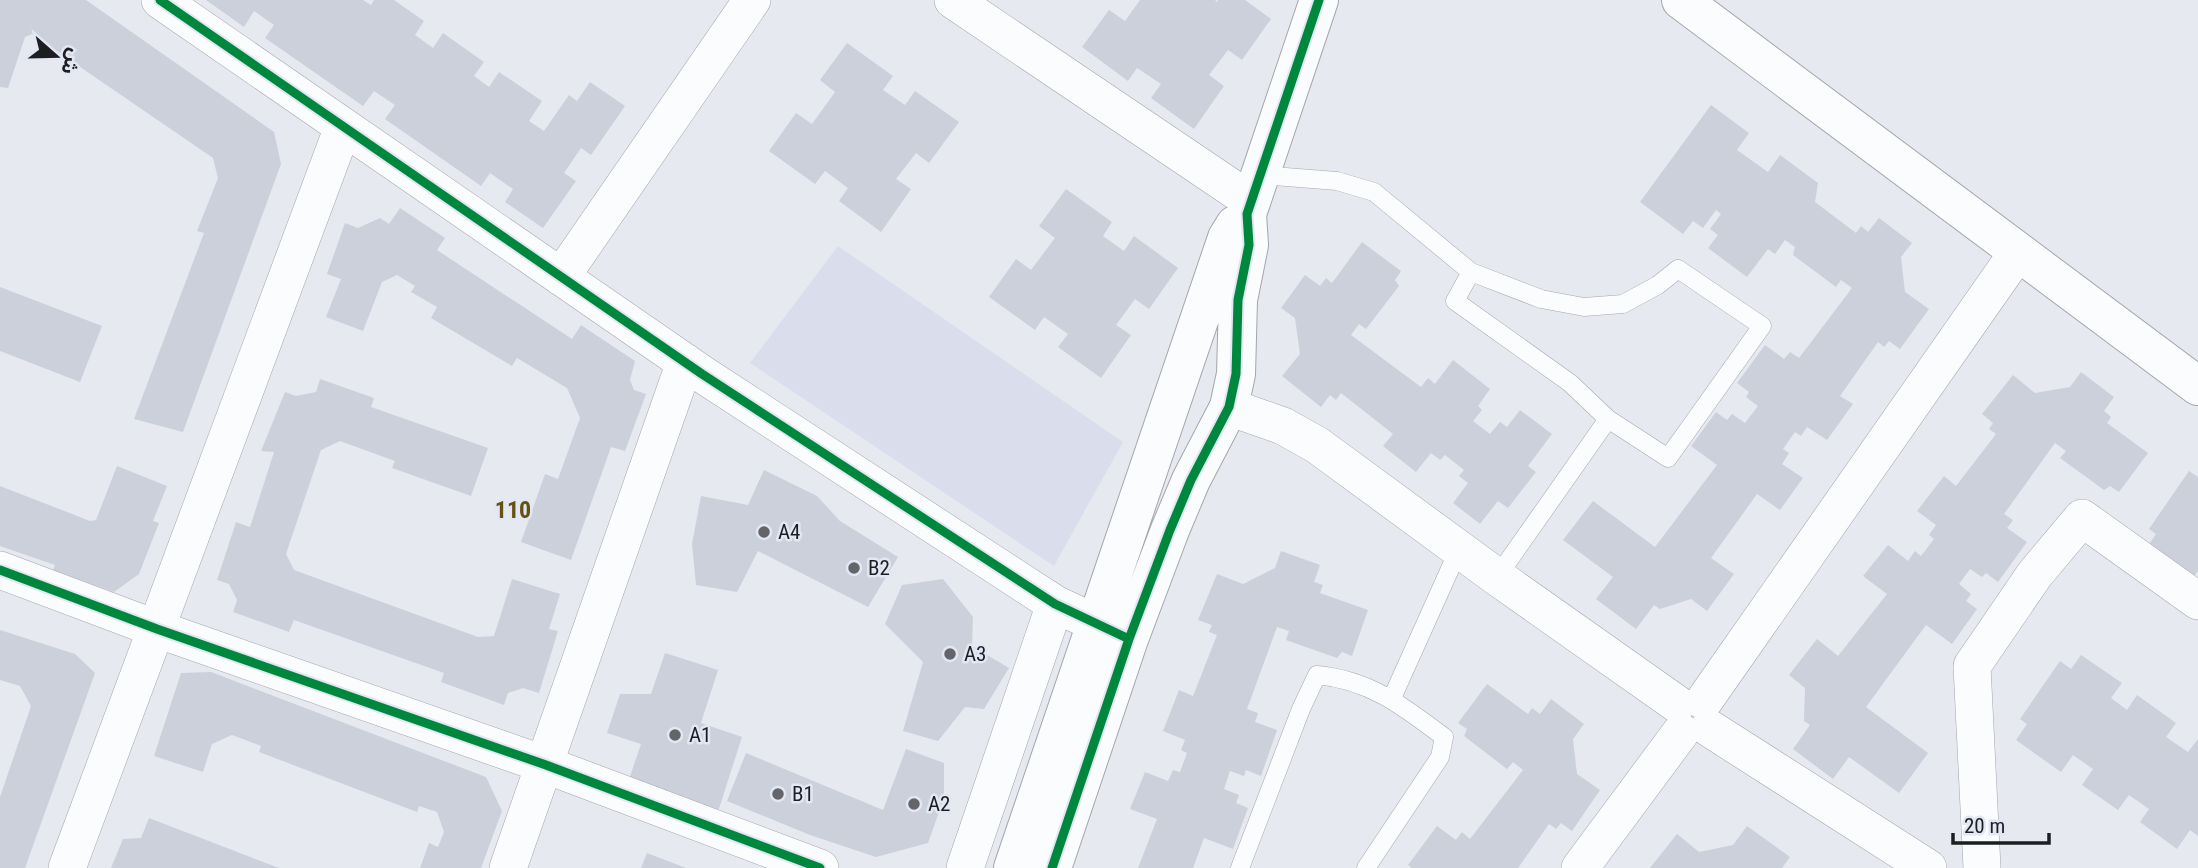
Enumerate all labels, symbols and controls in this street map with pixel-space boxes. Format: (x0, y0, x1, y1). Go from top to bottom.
north arrow (21, 21, 91, 91)
text: ش (56, 45, 87, 78)
district label: 110 (495, 496, 531, 524)
place label: A4 (778, 520, 800, 544)
marker: A4 (756, 524, 772, 540)
place label: B2 (868, 556, 890, 580)
marker: B2 (846, 560, 862, 576)
place label: A3 (964, 642, 986, 666)
marker: A3 (942, 646, 958, 662)
place label: A1 (689, 723, 711, 747)
marker: A1 (667, 727, 683, 743)
place label: B1 (792, 782, 814, 806)
marker: B1 (770, 786, 786, 802)
place label: A2 (928, 792, 950, 816)
marker: A2 (906, 796, 922, 812)
scale bar (1953, 802, 2049, 846)
text: 20 m (1964, 814, 2005, 838)

